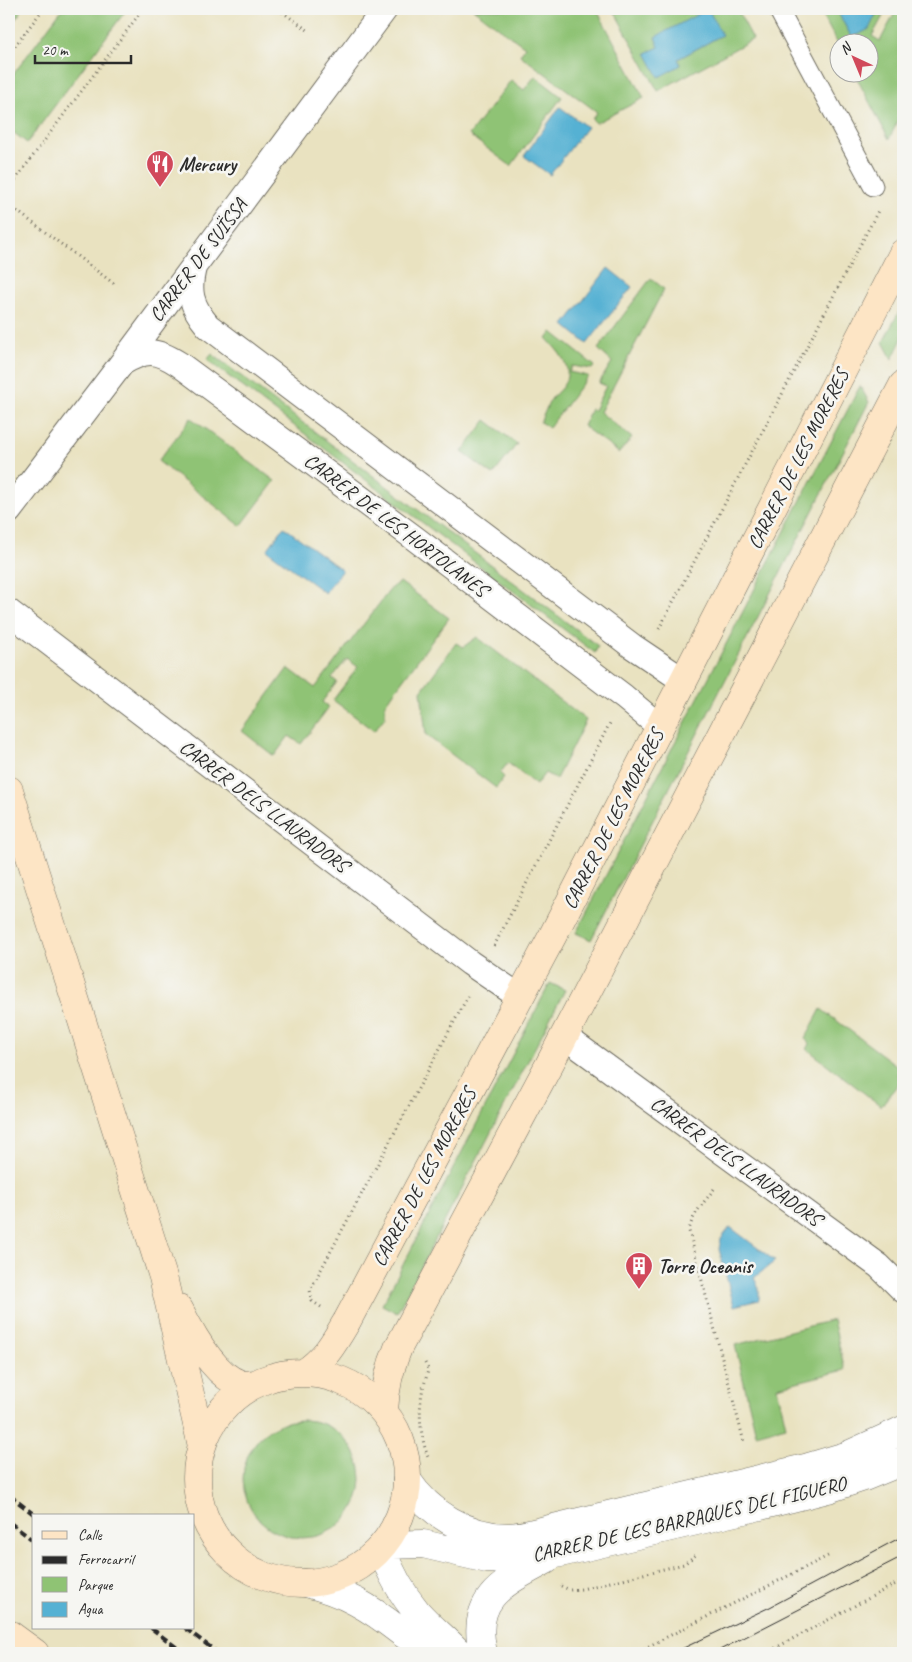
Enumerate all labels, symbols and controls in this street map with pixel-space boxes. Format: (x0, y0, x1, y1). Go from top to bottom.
scale bar (35, 32, 131, 64)
north arrow (830, 32, 880, 82)
text: N (836, 38, 856, 58)
text: 20 m (42, 41, 69, 60)
restaurant icon: Mercury (145, 149, 175, 188)
place label: Mercury (179, 152, 238, 177)
street label: CARRER DE SUÏSSA (144, 193, 253, 327)
street label: CARRER DE LES MORERES (742, 363, 855, 553)
street label: CARRER DE LES HORTOLANES (299, 448, 496, 605)
street label: CARRER DE LES MORERES (557, 723, 670, 913)
street label: CARRER DELS LLAURADORS (175, 734, 357, 880)
street label: CARRER DE LES MORERES (366, 1081, 483, 1271)
street label: CARRER DELS LLAURADORS (646, 1091, 830, 1234)
building icon: Torre Oceanis (624, 1251, 654, 1290)
place label: Torre Oceanis (658, 1254, 754, 1279)
street label: CARRER DE LES BARRAQUES DEL FIGUERO (530, 1470, 850, 1567)
legend (32, 1514, 195, 1630)
text: Calle (78, 1526, 103, 1545)
text: Ferrocarril (78, 1550, 136, 1569)
text: Parque (78, 1576, 114, 1595)
text: Agua (78, 1600, 103, 1619)

